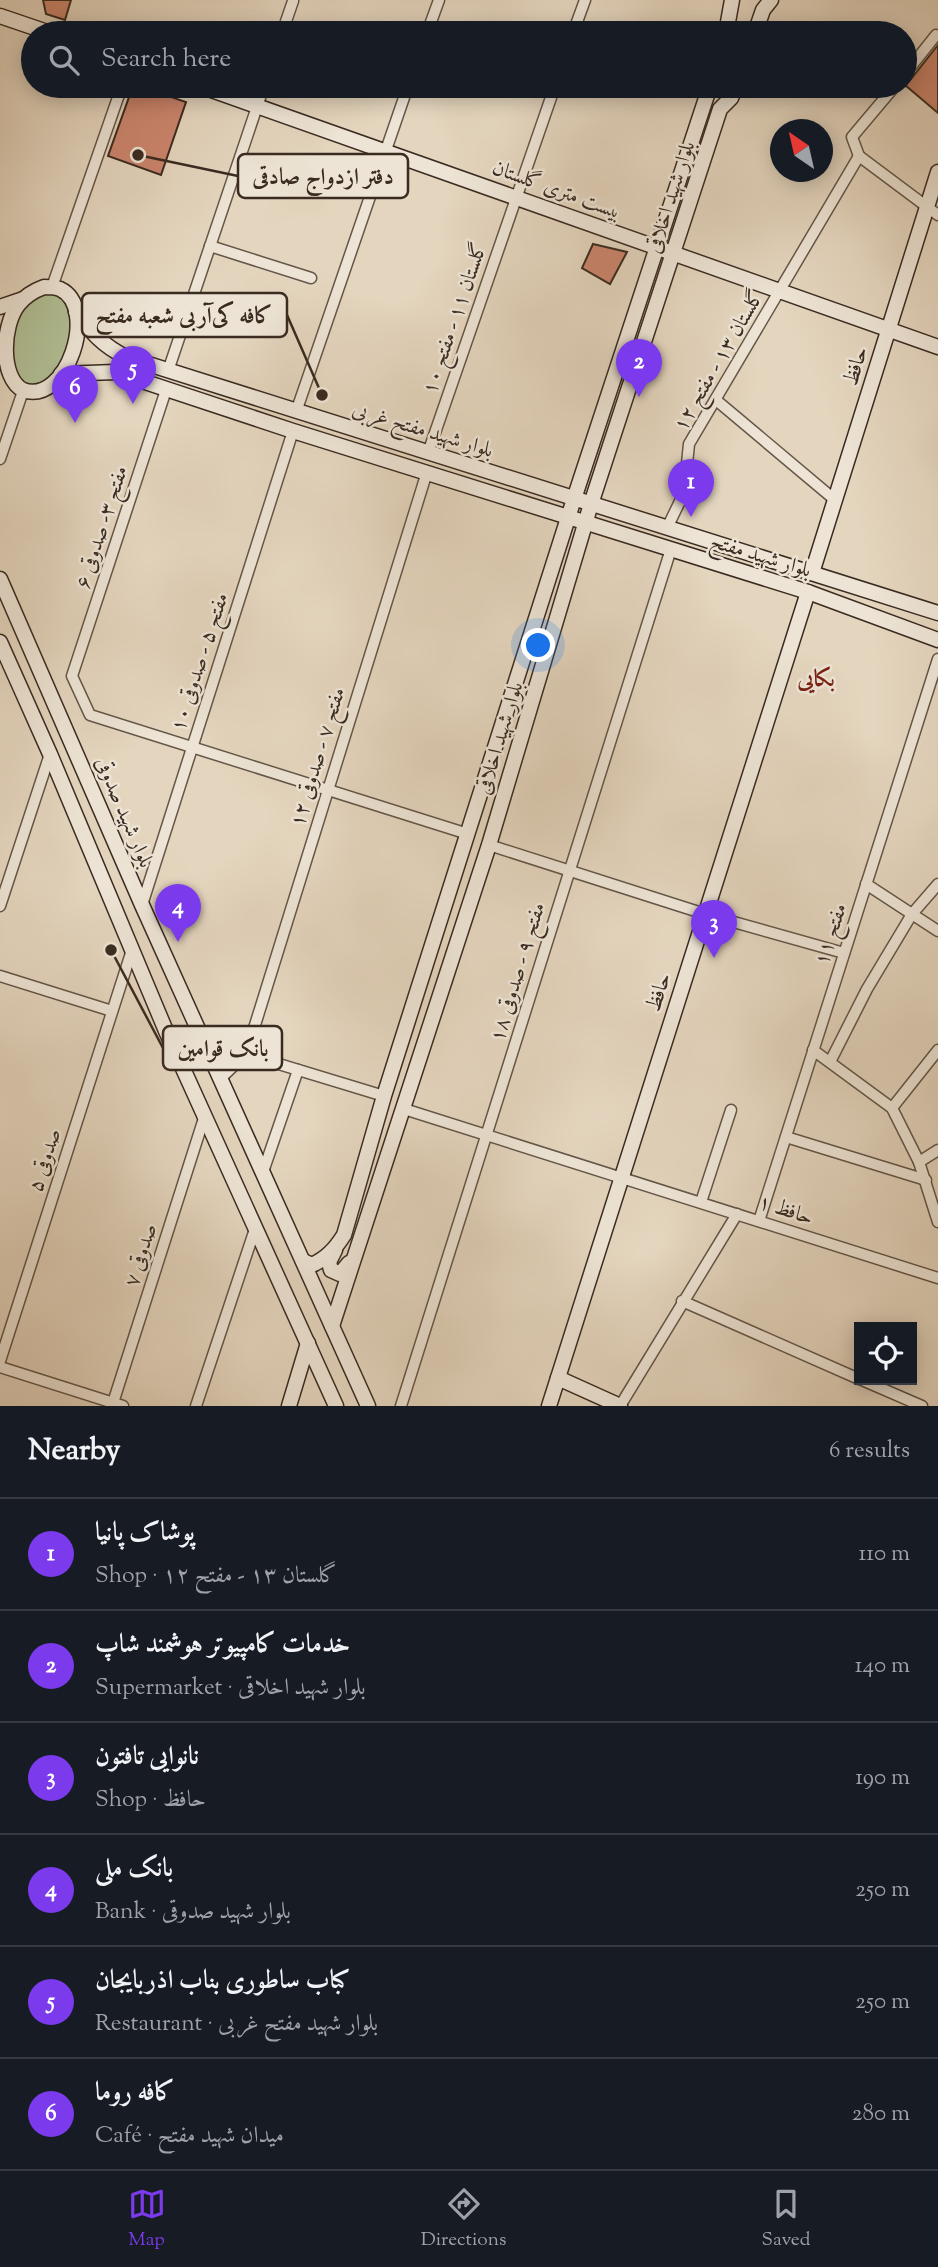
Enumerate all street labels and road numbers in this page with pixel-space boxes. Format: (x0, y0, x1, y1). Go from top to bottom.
street label: بلوار شهید اخلاقی (640, 138, 704, 258)
street label: بیست متری گلستان (488, 154, 625, 228)
street label: گلستان ۱۱ - مفتح ۱۰ (416, 239, 498, 399)
street label: گلستان ۱۳ - مفتح ۱۲ (667, 285, 774, 438)
street label: حافظ (837, 343, 877, 390)
street label: بلوار شهید مفتح غربی (348, 395, 497, 469)
street label: مفتح ۳- صدوقی ۶ (69, 462, 139, 594)
street label: بلوار شهید مفتح (705, 527, 815, 588)
street label: مفتح ۵ - صدوقی ۱۰ (164, 589, 239, 737)
street label: بلوار شهید اخلاقی (470, 678, 532, 799)
street label: مفتح ۷ - صدوقی ۱۲ (283, 684, 356, 832)
street label: بلوار شهید صدوقی (86, 753, 160, 873)
street label: مفتح ۹ - صدوقی ۱۸ (483, 899, 556, 1047)
street label: مفتح ۱۱ (808, 900, 858, 970)
street label: حافظ (640, 969, 680, 1016)
street label: صدوقی ۵ (22, 1125, 70, 1196)
street label: حافظ ۱ (754, 1188, 817, 1234)
street label: صدوقی ۷ (118, 1220, 166, 1291)

